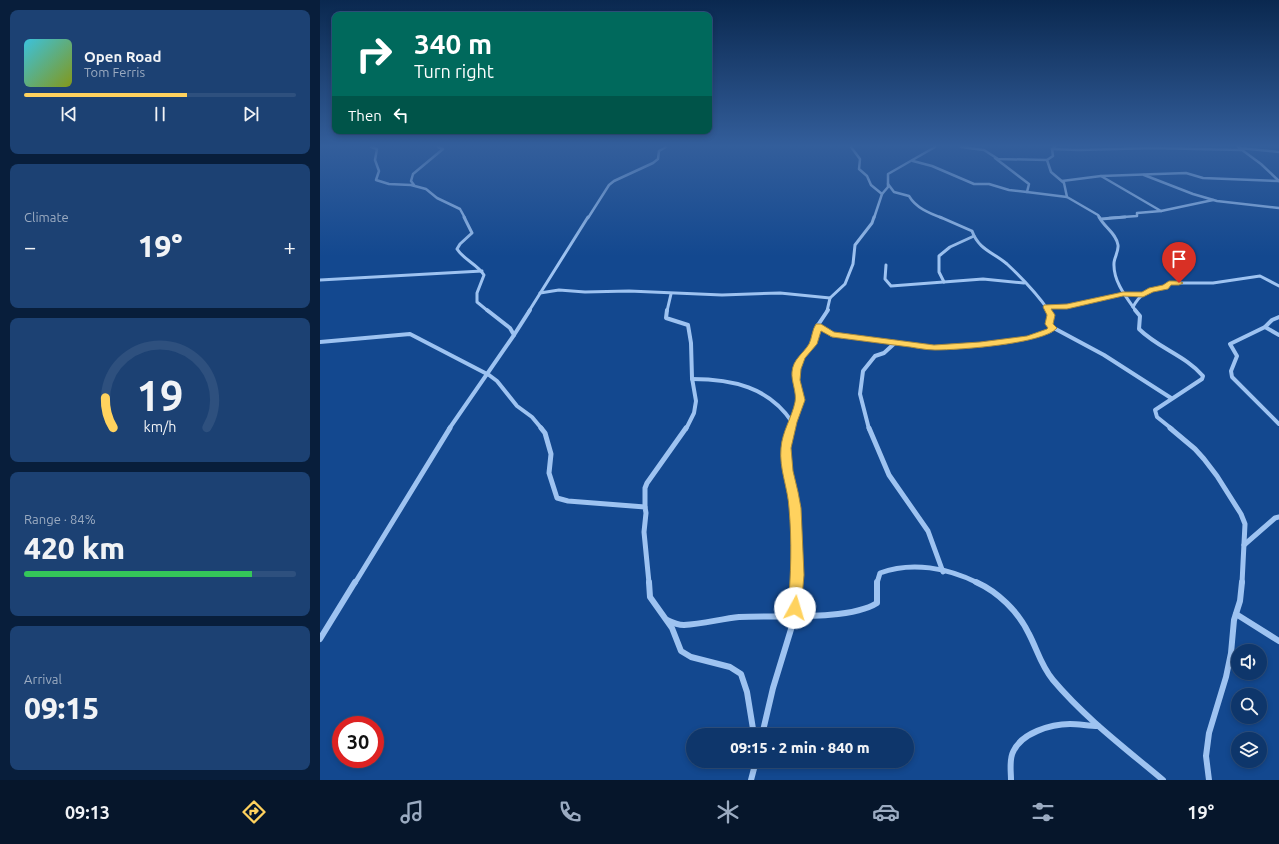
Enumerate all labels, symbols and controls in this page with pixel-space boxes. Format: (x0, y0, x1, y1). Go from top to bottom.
icon: right (348, 28, 400, 80)
text: 340 m (414, 28, 492, 59)
text: Open Road (84, 48, 161, 65)
text: Turn right (414, 61, 494, 81)
text: Tom Ferris (84, 65, 145, 79)
icon: previous (58, 103, 80, 125)
icon: pause (149, 103, 171, 125)
icon: next (240, 103, 262, 125)
icon: left (390, 104, 412, 126)
text: Then (348, 107, 382, 124)
text: Climate (24, 210, 69, 224)
text: 19° (138, 229, 182, 263)
text: − (24, 234, 36, 259)
text: + (284, 234, 296, 259)
pin (1162, 242, 1196, 283)
icon: arrive (1168, 248, 1190, 270)
text: 19 (137, 372, 183, 419)
text: km/h (144, 419, 176, 435)
text: Range · 84% (24, 512, 96, 526)
text: 420 km (24, 531, 125, 565)
position arrow (774, 587, 816, 629)
map controls (1231, 644, 1267, 768)
button: sound (1231, 644, 1267, 680)
text: Arrival (24, 672, 62, 686)
button: search (1231, 688, 1267, 724)
text: 09:15 (24, 691, 99, 725)
speed limit sign: 30 (332, 716, 384, 768)
button: layers (1231, 732, 1267, 768)
text: 09:15 · 2 min · 840 m (730, 739, 870, 756)
icon: directions (240, 798, 268, 826)
icon: music (398, 798, 426, 826)
icon: phone (556, 798, 584, 826)
icon: climate (714, 798, 742, 826)
icon: car (872, 798, 900, 826)
icon: filters (1029, 798, 1057, 826)
text: 09:13 (65, 802, 110, 822)
text: 19° (1187, 802, 1214, 822)

